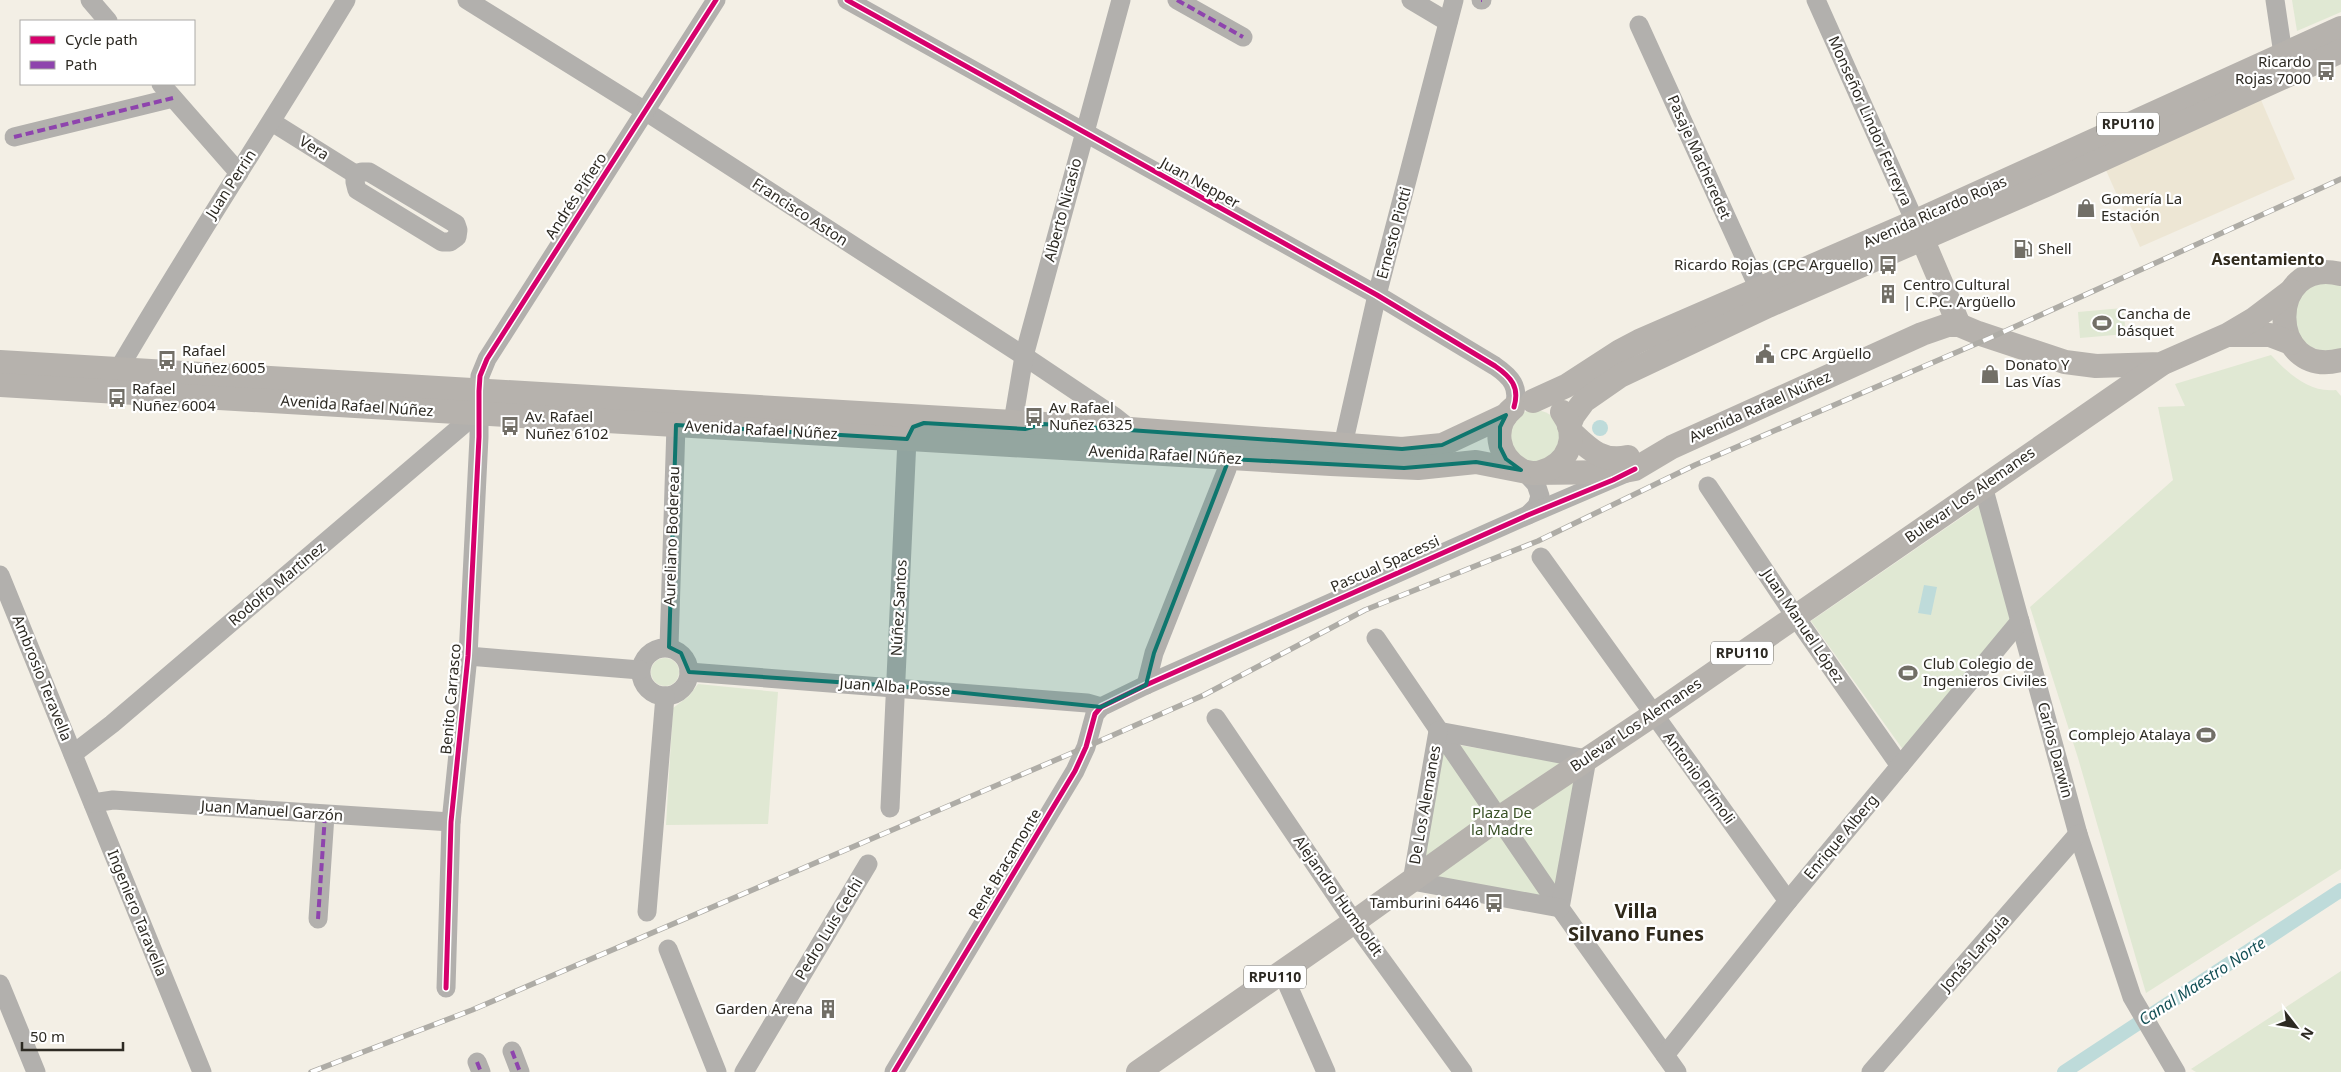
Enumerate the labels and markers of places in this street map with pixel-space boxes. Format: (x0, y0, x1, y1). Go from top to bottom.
place label: Ricardo Rojas 7000 (2235, 51, 2311, 88)
bus stop icon: Ricardo Rojas 7000 (2315, 60, 2337, 82)
place label: Gomería La Estación (2101, 188, 2182, 225)
shop icon: Gomería La Estación (2075, 197, 2097, 219)
fuel station icon: Shell (2012, 238, 2034, 260)
place label: Shell (2038, 238, 2072, 258)
place label: Ricardo Rojas (CPC Arguello) (1674, 254, 1873, 274)
bus stop icon: Ricardo Rojas (CPC Arguello) (1877, 254, 1899, 276)
place label: Centro Cultural | C.P.C. Argüello (1903, 274, 2016, 311)
building icon: Centro Cultural | C.P.C. Argüello (1877, 283, 1899, 305)
place label: Cancha de básquet (2117, 303, 2191, 340)
sports icon: Cancha de básquet (2091, 312, 2113, 334)
place label: Rafael Nuñez 6005 (182, 340, 266, 377)
public building icon: CPC Argüello (1754, 343, 1776, 365)
place label: CPC Argüello (1780, 343, 1871, 363)
bus stop icon: Rafael Nuñez 6005 (156, 349, 178, 371)
place label: Donato Y Las Vías (2005, 354, 2070, 391)
shop icon: Donato Y Las Vías (1979, 363, 2001, 385)
place label: Rafael Nuñez 6004 (132, 378, 216, 415)
bus stop icon: Rafael Nuñez 6004 (106, 387, 128, 409)
place label: Av Rafael Nuñez 6325 (1049, 397, 1133, 434)
place label: Av. Rafael Nuñez 6102 (525, 406, 609, 443)
bus stop icon: Av Rafael Nuñez 6325 (1023, 406, 1045, 428)
bus stop icon: Av. Rafael Nuñez 6102 (499, 415, 521, 437)
place label: Club Colegio de Ingenieros Civiles (1923, 653, 2047, 690)
sports icon: Club Colegio de Ingenieros Civiles (1897, 662, 1919, 684)
place label: Complejo Atalaya (2068, 724, 2191, 744)
sports icon: Complejo Atalaya (2195, 724, 2217, 746)
place label: Tamburini 6446 (1369, 892, 1479, 912)
bus stop icon: Tamburini 6446 (1483, 892, 1505, 914)
place label: Garden Arena (715, 998, 813, 1018)
building icon: Garden Arena (817, 998, 839, 1020)

